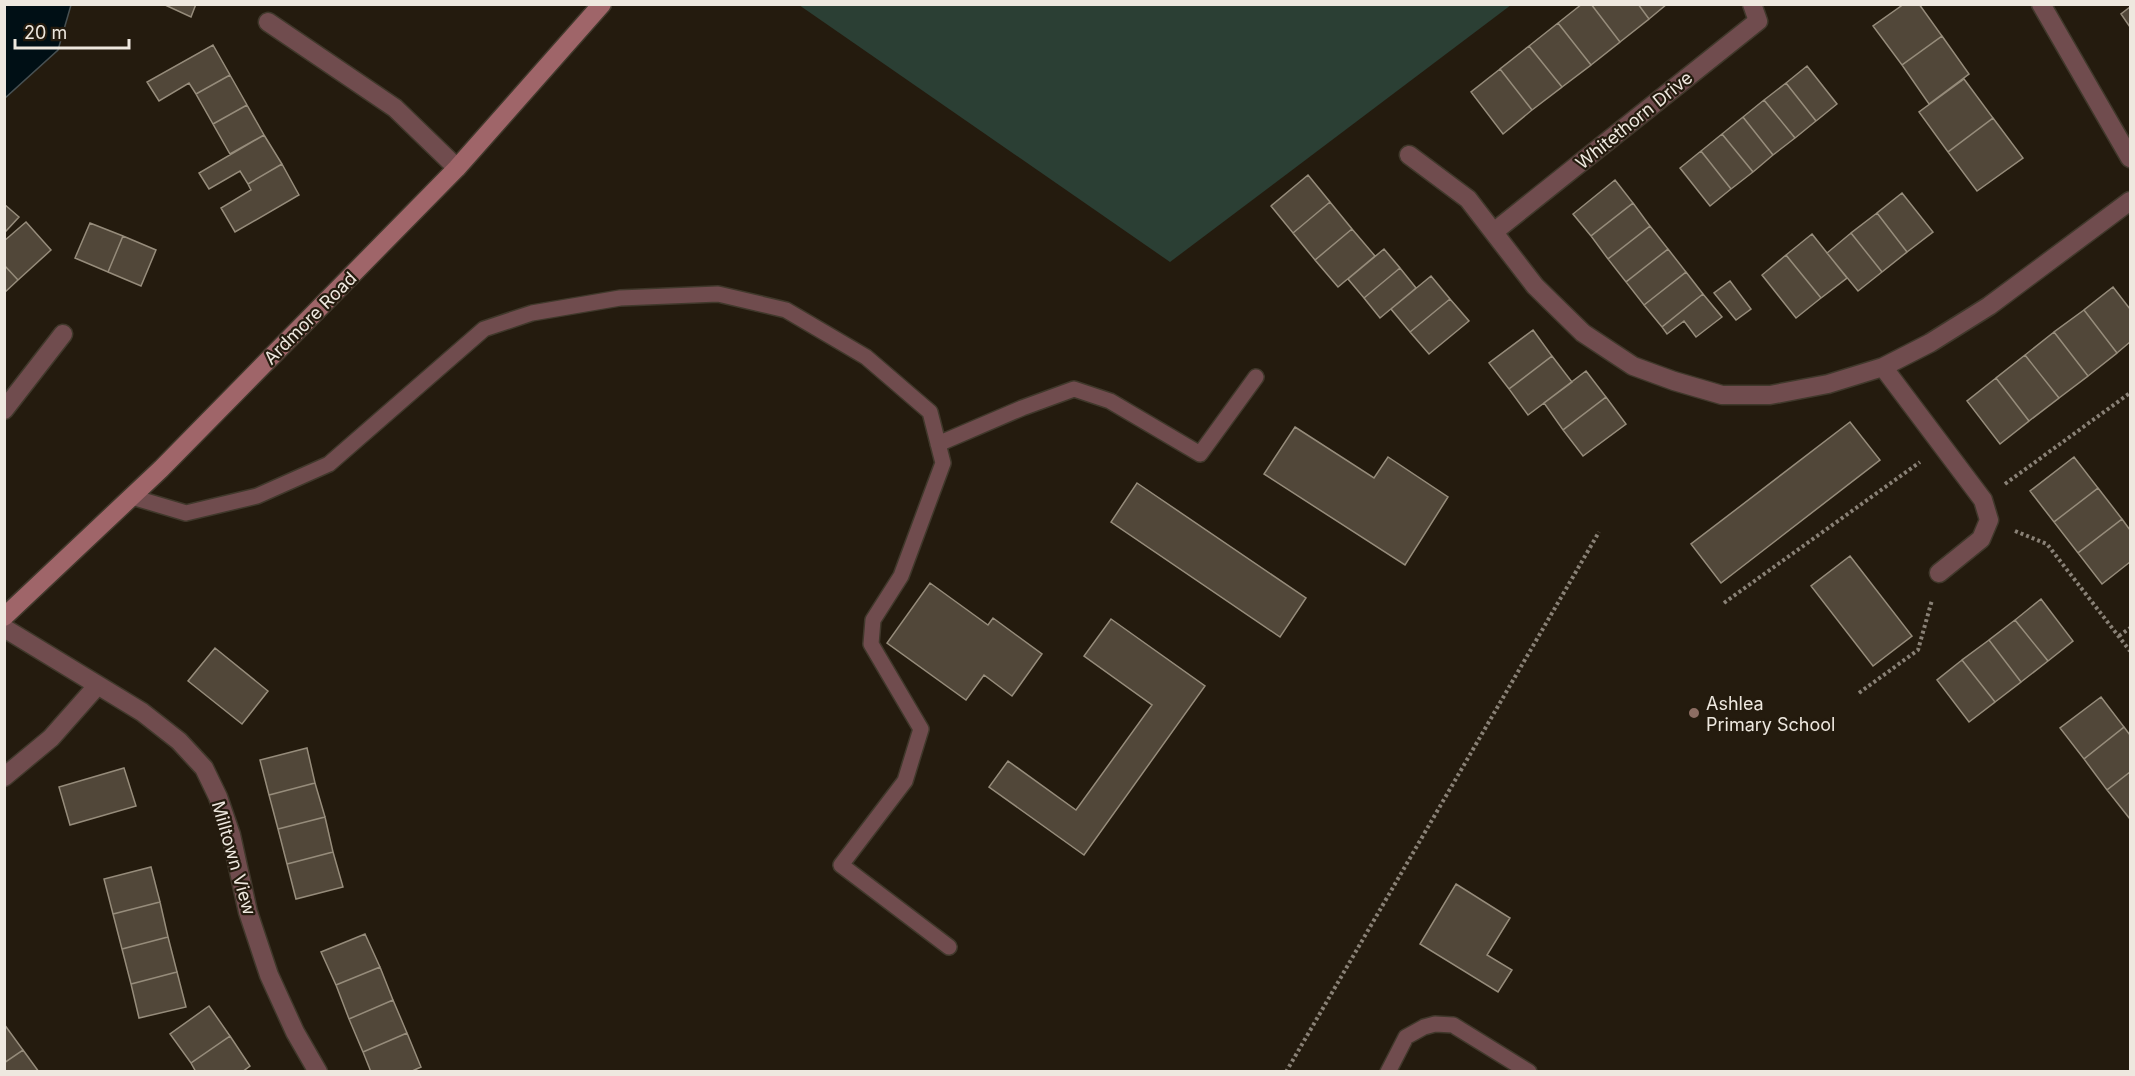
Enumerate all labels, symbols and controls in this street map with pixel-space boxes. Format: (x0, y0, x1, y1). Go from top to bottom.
scale bar (15, 12, 129, 50)
text: 20 m (24, 22, 67, 43)
street label: Whitethorn Drive (1572, 67, 1696, 173)
street label: Ardmore Road (259, 267, 361, 369)
place label: Ashlea Primary School (1706, 693, 1835, 735)
marker: Ashlea Primary School (1687, 706, 1701, 720)
street label: Milltown View (208, 798, 260, 918)

